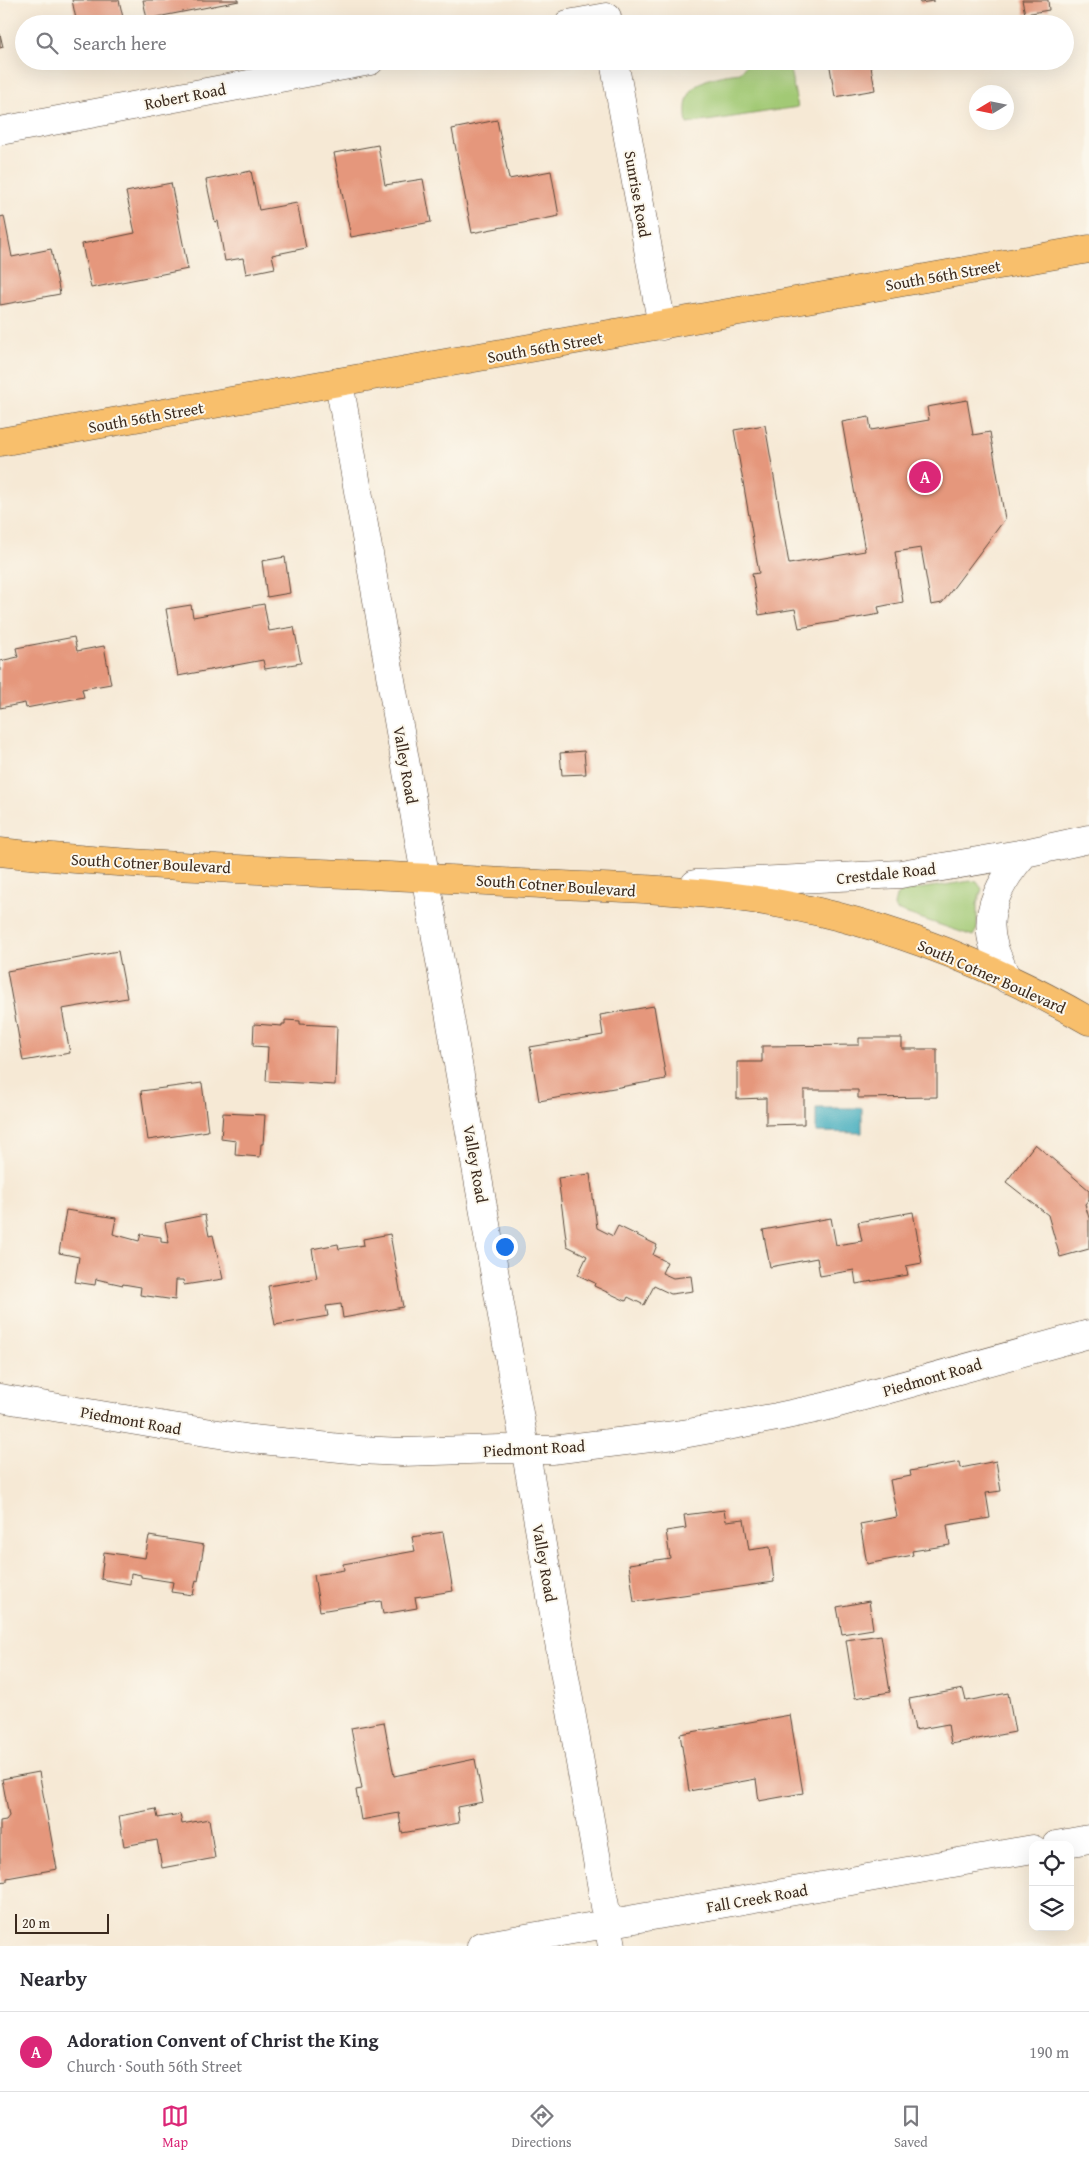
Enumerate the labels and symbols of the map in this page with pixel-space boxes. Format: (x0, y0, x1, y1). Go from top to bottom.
street label: Robert Road (142, 76, 228, 116)
north arrow (969, 85, 1014, 130)
street label: Sunrise Road (619, 149, 657, 240)
street label: South 56th Street (883, 253, 1003, 297)
street label: South 56th Street (485, 325, 605, 369)
street label: South 56th Street (86, 395, 206, 439)
pin: A (909, 458, 941, 496)
street label: Valley Road (387, 724, 425, 806)
street label: South Cotner Boulevard (70, 847, 232, 879)
street label: Crestdale Road (835, 856, 937, 890)
street label: South Cotner Boulevard (475, 867, 637, 903)
street label: South Cotner Boulevard (914, 933, 1070, 1020)
street label: Valley Road (457, 1123, 495, 1205)
your location (492, 1234, 518, 1260)
street label: Piedmont Road (880, 1351, 985, 1403)
street label: Piedmont Road (79, 1399, 184, 1441)
street label: Piedmont Road (482, 1433, 586, 1463)
street label: Valley Road (526, 1522, 564, 1604)
street label: Fall Creek Road (704, 1877, 810, 1919)
scale bar (15, 1911, 109, 1934)

